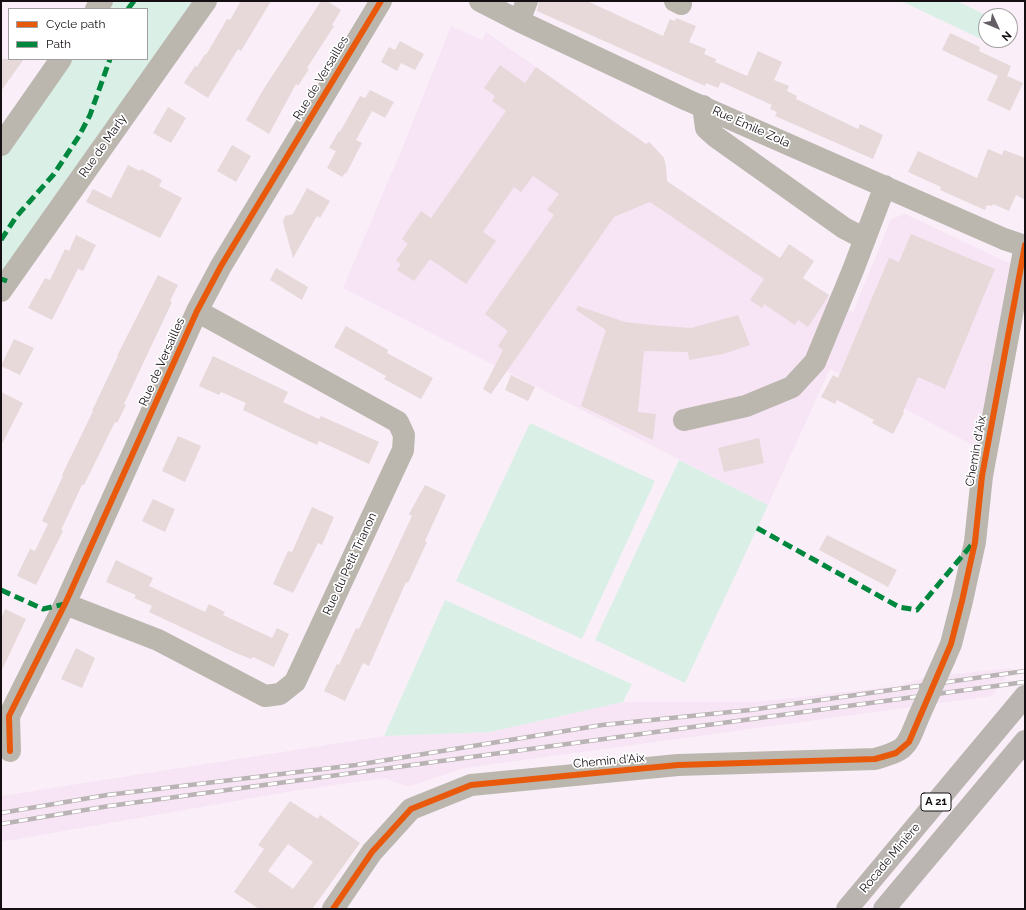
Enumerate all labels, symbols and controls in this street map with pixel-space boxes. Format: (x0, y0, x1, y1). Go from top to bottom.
legend (8, 8, 148, 60)
north arrow (978, 8, 1018, 48)
text: Cycle path (46, 17, 105, 31)
text: N (999, 28, 1014, 44)
street label: Rue de Versailles (290, 33, 352, 123)
text: Path (46, 37, 71, 51)
street label: Rue Émile Zola (710, 103, 792, 151)
street label: Rue de Marly (76, 112, 130, 180)
street label: Rue de Versailles (136, 315, 188, 409)
street label: Chemin d'Aix (963, 414, 989, 488)
street label: Rue du Petit Trianon (320, 510, 380, 618)
street label: Chemin d'Aix (573, 751, 645, 771)
road number: A 21 (921, 793, 951, 811)
street label: Rocade Minière (857, 820, 923, 896)

